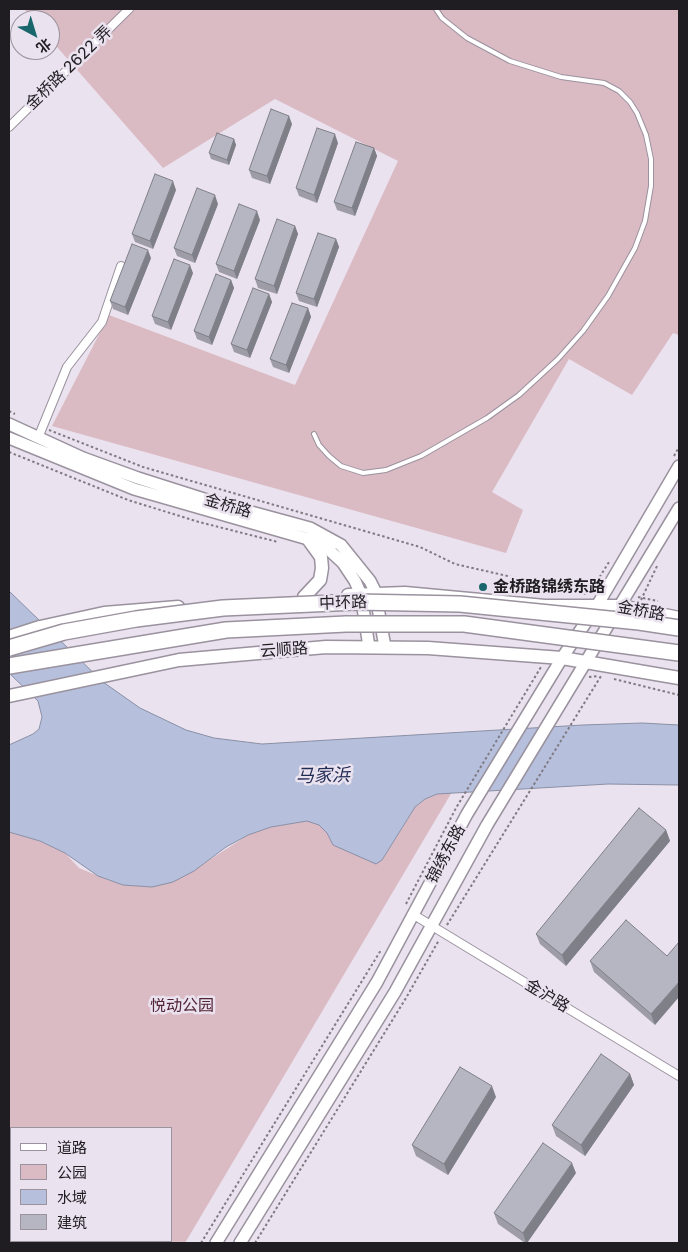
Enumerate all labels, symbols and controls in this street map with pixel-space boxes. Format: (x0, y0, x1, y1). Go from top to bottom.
north arrow (10, 10, 60, 60)
street label: 金桥路 2622 弄 (22, 22, 116, 114)
text: 北 (33, 35, 55, 57)
street label: 金桥路 (202, 490, 254, 522)
place label: 金桥路锦绣东路 (493, 577, 605, 597)
marker: 金桥路锦绣东路 (477, 581, 489, 593)
street label: 中环路 (319, 593, 367, 613)
street label: 金桥路 (616, 597, 666, 625)
street label: 云顺路 (259, 639, 309, 661)
water label: 马家浜 (296, 765, 350, 787)
street label: 锦绣东路 (423, 821, 469, 887)
street label: 金沪路 (521, 975, 573, 1017)
park label: 悦动公园 (150, 996, 214, 1016)
legend (10, 1127, 172, 1242)
text: 道路 (57, 1138, 87, 1157)
text: 公园 (57, 1163, 87, 1182)
text: 水域 (57, 1188, 87, 1207)
text: 建筑 (57, 1213, 87, 1232)

